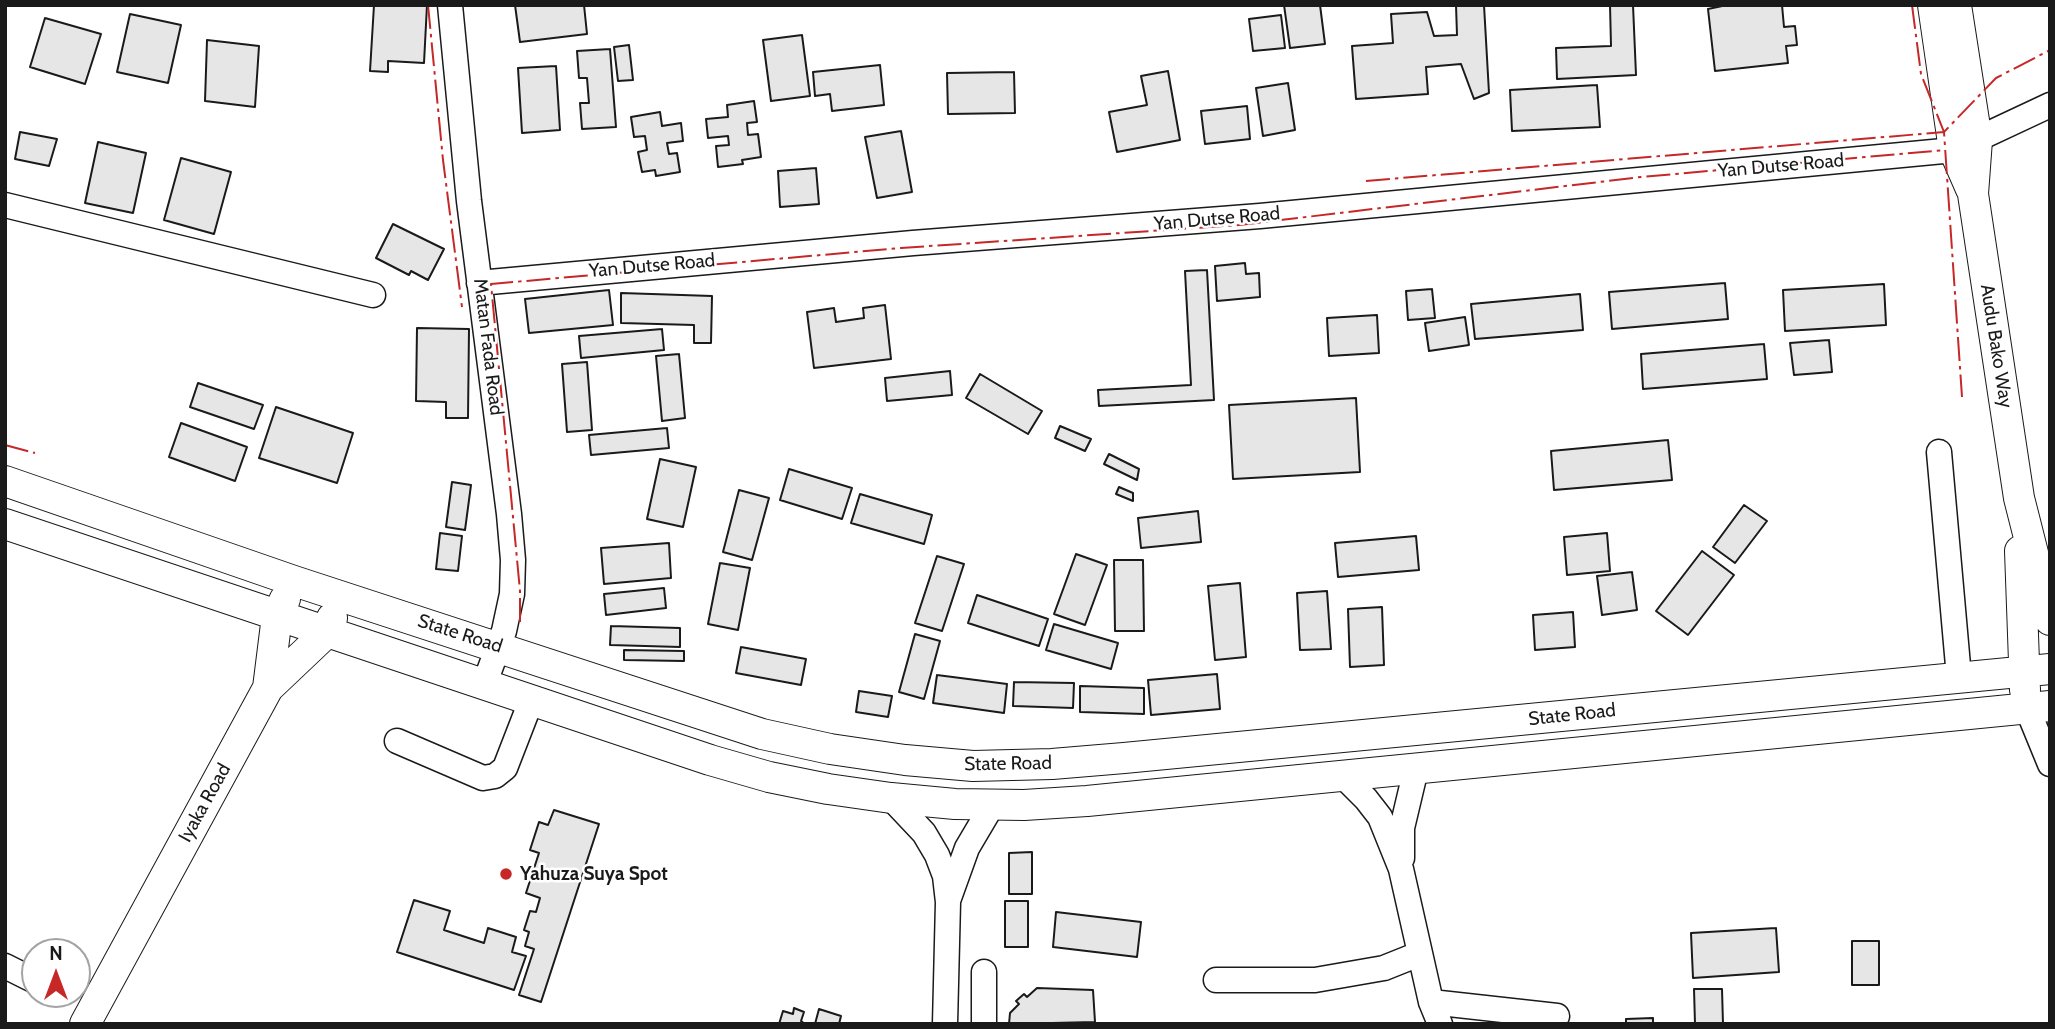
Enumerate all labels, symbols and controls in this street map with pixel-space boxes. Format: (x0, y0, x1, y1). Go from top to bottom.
street label: Yan Dutse Road (1717, 149, 1845, 183)
street label: Yan Dutse Road (1153, 202, 1281, 236)
street label: Yan Dutse Road (588, 249, 716, 283)
street label: Matan Fada Road (468, 277, 508, 417)
street label: Audu Bako Way (1975, 282, 2017, 410)
street label: State Road (415, 610, 505, 658)
street label: State Road (1527, 699, 1617, 731)
street label: State Road (964, 752, 1052, 776)
street label: Iyaka Road (174, 760, 236, 846)
place label: Yahuza Suya Spot (520, 863, 668, 885)
marker: Yahuza Suya Spot (498, 866, 514, 882)
north arrow (21, 938, 91, 1008)
text: N (49, 942, 63, 965)

